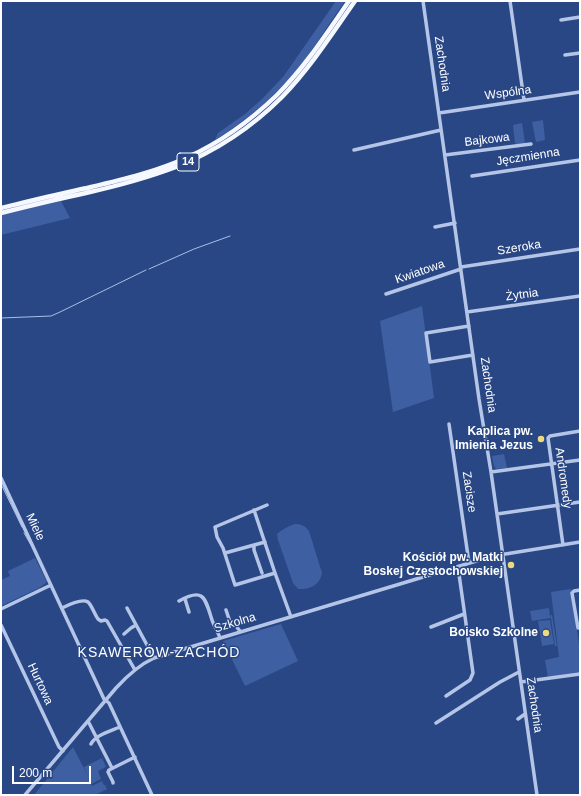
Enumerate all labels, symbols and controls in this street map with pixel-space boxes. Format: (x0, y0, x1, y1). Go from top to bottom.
street label: Zachodnia (431, 35, 453, 93)
street label: Wspólna (484, 83, 532, 103)
street label: Bajkowa (464, 130, 510, 150)
street label: Jęczmienna (495, 145, 561, 169)
road number: 14 (177, 153, 199, 171)
street label: Szeroka (496, 237, 542, 259)
street label: Kwiatowa (393, 257, 447, 287)
street label: Żytnia (505, 286, 539, 304)
street label: Zachodnia (477, 356, 499, 414)
place label: Kaplica pw. Imienia Jezus (455, 425, 533, 453)
marker: Kaplica pw. Imienia Jezus (536, 434, 546, 444)
street label: Andromedy (552, 447, 574, 509)
street label: Zacisze (459, 471, 479, 513)
street label: Miele (22, 511, 48, 543)
place label: Kościół pw. Matki Boskej Częstochowskiej (364, 551, 503, 579)
marker: Kościół pw. Matki Boskej Częstochowskiej (506, 560, 516, 570)
street label: Szkolna (212, 610, 258, 636)
place label: Boisko Szkolne (449, 626, 538, 640)
marker: Boisko Szkolne (541, 628, 551, 638)
district label: KSAWERÓW-ZACHÓD (78, 645, 240, 661)
street label: Hurtowa (24, 661, 56, 707)
street label: Zachodnia (523, 676, 545, 734)
scale bar (14, 758, 93, 784)
text: 200 m (19, 766, 52, 780)

